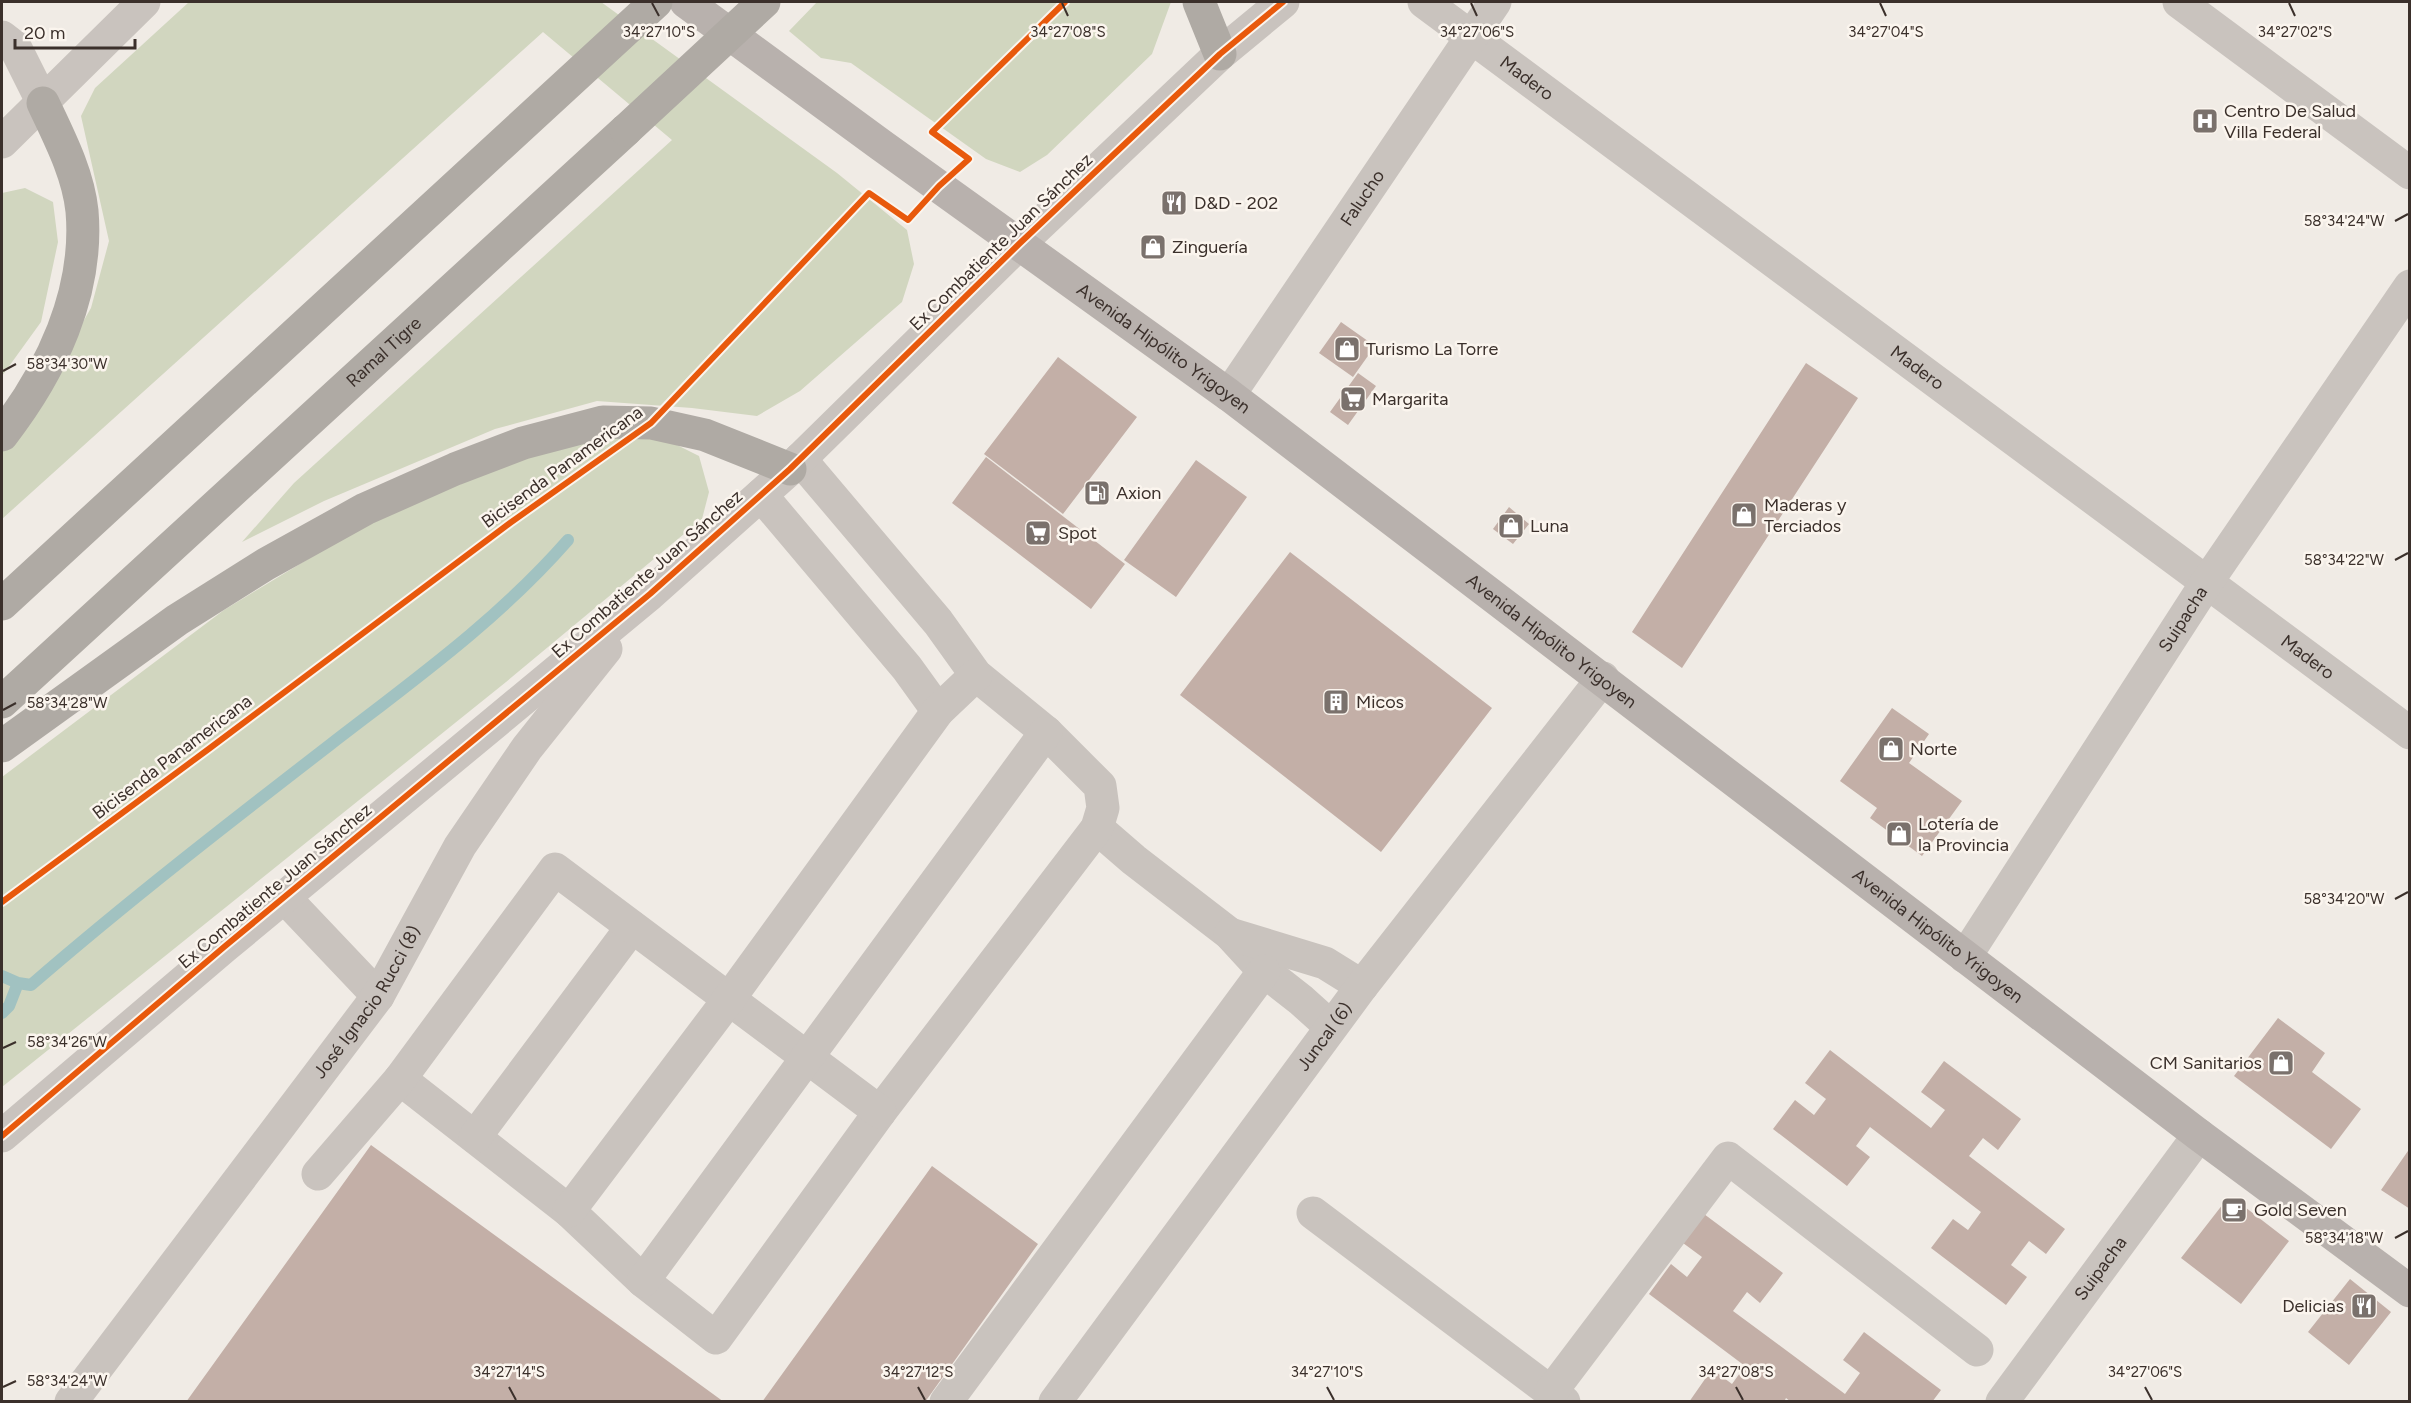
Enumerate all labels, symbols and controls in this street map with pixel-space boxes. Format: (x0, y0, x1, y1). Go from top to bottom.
scale bar (15, 12, 135, 50)
text: 20 m (24, 22, 65, 44)
text: 34°27'10"S (623, 23, 695, 41)
text: 34°27'08"S (1030, 23, 1106, 41)
text: 34°27'06"S (1440, 23, 1514, 41)
text: 34°27'04"S (1848, 23, 1924, 41)
text: 34°27'02"S (2258, 23, 2332, 41)
street label: Madero (1496, 51, 1558, 105)
place label: Centro De Salud Villa Federal (2224, 100, 2356, 143)
hospital icon: Centro De Salud Villa Federal (2190, 106, 2220, 136)
street label: Ex Combatiente Juan Sánchez (905, 149, 1097, 335)
street label: Falucho (1336, 166, 1389, 230)
restaurant icon: D&D - 202 (1159, 188, 1189, 218)
place label: D&D - 202 (1194, 192, 1278, 214)
text: 58°34'24"W (2304, 212, 2385, 230)
shop icon: Zinguería (1138, 232, 1168, 262)
place label: Zinguería (1172, 236, 1248, 258)
street label: Avenida Hipólito Yrigoyen (1073, 278, 1255, 418)
street label: Ramal Tigre (342, 312, 426, 392)
shop icon: Turismo La Torre (1332, 334, 1362, 364)
place label: Turismo La Torre (1366, 338, 1498, 360)
street label: Madero (1886, 341, 1948, 395)
text: 58°34'30"W (27, 355, 108, 373)
supermarket icon: Margarita (1338, 384, 1368, 414)
place label: Margarita (1372, 388, 1448, 410)
street label: Bicisenda Panamericana (477, 401, 647, 533)
fuel station icon: Axion (1082, 478, 1112, 508)
place label: Axion (1116, 482, 1161, 504)
street label: Ex Combatiente Juan Sánchez (547, 485, 747, 663)
place label: Maderas y Terciados (1764, 494, 1847, 537)
shop icon: Maderas y Terciados (1729, 500, 1759, 530)
shop icon: Luna (1496, 511, 1526, 541)
place label: Luna (1530, 515, 1569, 537)
supermarket icon: Spot (1023, 518, 1053, 548)
place label: Spot (1058, 522, 1097, 544)
text: 58°34'22"W (2304, 551, 2385, 569)
street label: Avenida Hipólito Yrigoyen (1462, 569, 1641, 713)
street label: Suipacha (2154, 582, 2212, 656)
street label: Madero (2276, 630, 2339, 684)
building icon: Micos (1321, 687, 1351, 717)
street label: Bicisenda Panamericana (88, 690, 256, 824)
place label: Micos (1356, 691, 1404, 713)
text: 58°34'28"W (27, 694, 108, 712)
shop icon: Norte (1876, 734, 1906, 764)
place label: Norte (1910, 738, 1957, 760)
street label: Ex Combatiente Juan Sánchez (174, 799, 376, 973)
place label: Lotería de la Provincia (1918, 813, 2009, 856)
shop icon: Lotería de la Provincia (1884, 819, 1914, 849)
street label: Avenida Hipólito Yrigoyen (1848, 864, 2028, 1008)
text: 58°34'20"W (2303, 890, 2385, 908)
street label: José Ignacio Rucci (8) (309, 922, 425, 1083)
street label: Juncal (6) (1292, 998, 1357, 1075)
text: 58°34'26"W (27, 1033, 108, 1051)
shop icon: CM Sanitarios (2266, 1048, 2296, 1078)
place label: CM Sanitarios (2150, 1052, 2262, 1074)
cafe icon: Gold Seven (2219, 1195, 2249, 1225)
place label: Gold Seven (2254, 1199, 2347, 1221)
text: 58°34'18"W (2305, 1229, 2384, 1247)
street label: Suipacha (2070, 1232, 2131, 1305)
restaurant icon: Delicias (2349, 1291, 2379, 1321)
place label: Delicias (2282, 1295, 2344, 1317)
text: 34°27'14"S (473, 1363, 545, 1381)
text: 34°27'12"S (882, 1363, 954, 1381)
text: 34°27'10"S (1291, 1363, 1363, 1381)
text: 34°27'08"S (1698, 1363, 1774, 1381)
text: 34°27'06"S (2108, 1363, 2182, 1381)
text: 58°34'24"W (27, 1372, 108, 1390)

